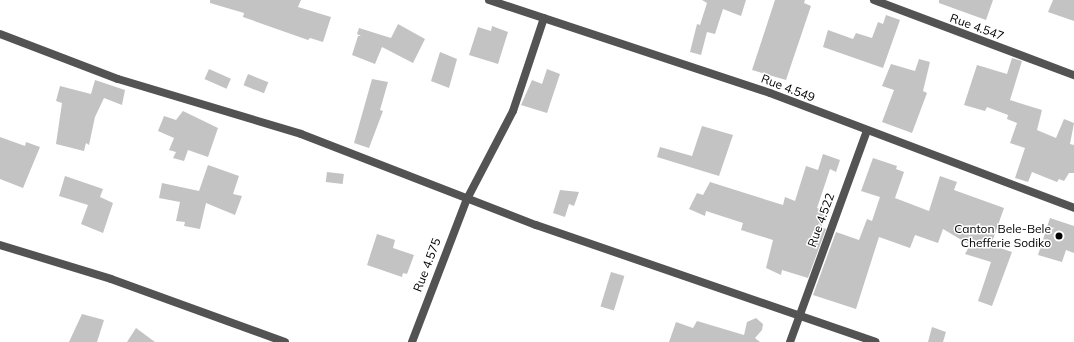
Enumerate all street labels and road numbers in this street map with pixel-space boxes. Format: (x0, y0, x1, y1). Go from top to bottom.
street label: Rue 4.547 (948, 11, 1006, 43)
street label: Rue 4.549 (759, 71, 817, 105)
street label: Rue 4.522 (805, 191, 837, 249)
street label: Rue 4.575 (410, 236, 444, 294)

